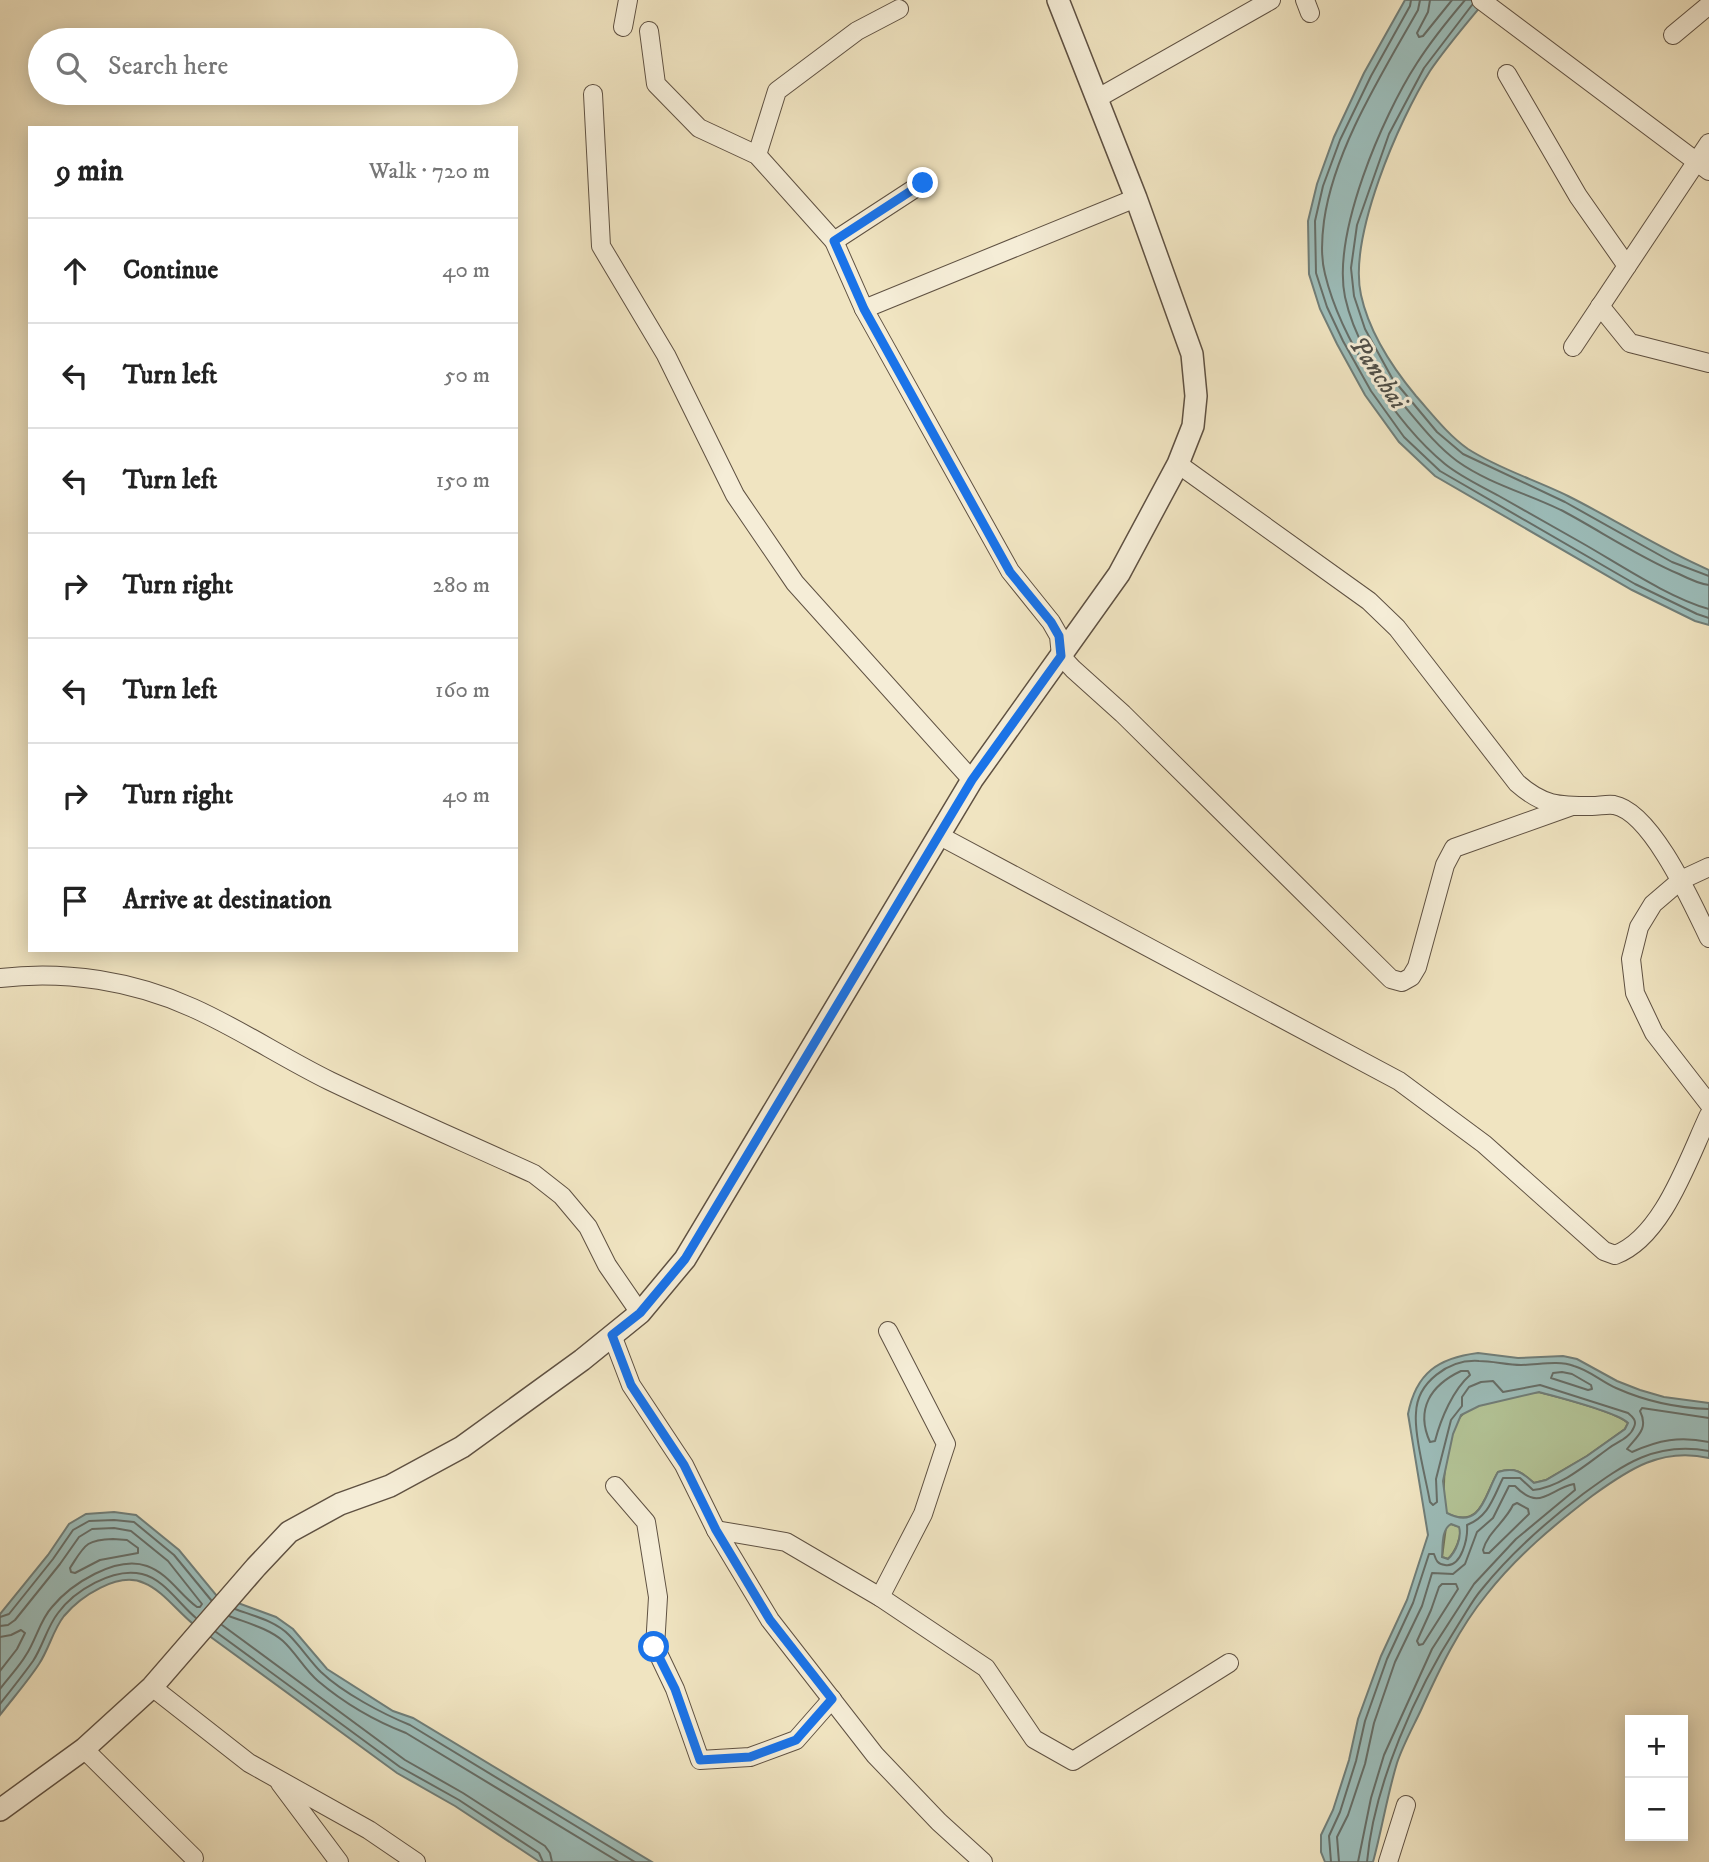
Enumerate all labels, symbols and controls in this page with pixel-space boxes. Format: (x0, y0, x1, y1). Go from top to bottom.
search box (28, 28, 518, 105)
icon: search (52, 48, 90, 86)
text: Search here (108, 50, 228, 83)
text: 9 min (56, 153, 123, 190)
text: Walk · 720 m (369, 157, 490, 186)
route end (907, 167, 938, 198)
icon: ahead (56, 252, 94, 290)
text: Continue (123, 254, 218, 287)
text: 40 m (442, 256, 490, 285)
water label: Panchai (1341, 330, 1415, 418)
icon: left (56, 357, 94, 395)
text: Turn left (123, 359, 217, 392)
text: 50 m (444, 361, 490, 390)
icon: left (56, 462, 94, 500)
text: Turn left (123, 464, 217, 497)
text: 150 m (436, 466, 490, 495)
icon: right (56, 567, 94, 605)
text: Turn right (123, 569, 233, 602)
text: 280 m (433, 571, 490, 600)
icon: left (56, 672, 94, 710)
text: Turn left (123, 674, 217, 707)
text: 160 m (435, 676, 490, 705)
icon: right (56, 777, 94, 815)
text: Turn right (123, 779, 233, 812)
text: 40 m (442, 781, 490, 810)
icon: arrive (56, 882, 94, 920)
text: Arrive at destination (123, 884, 332, 917)
route start (638, 1631, 669, 1662)
map controls (1625, 1715, 1688, 1841)
button: + (1625, 1715, 1688, 1778)
button: − (1625, 1778, 1688, 1841)

